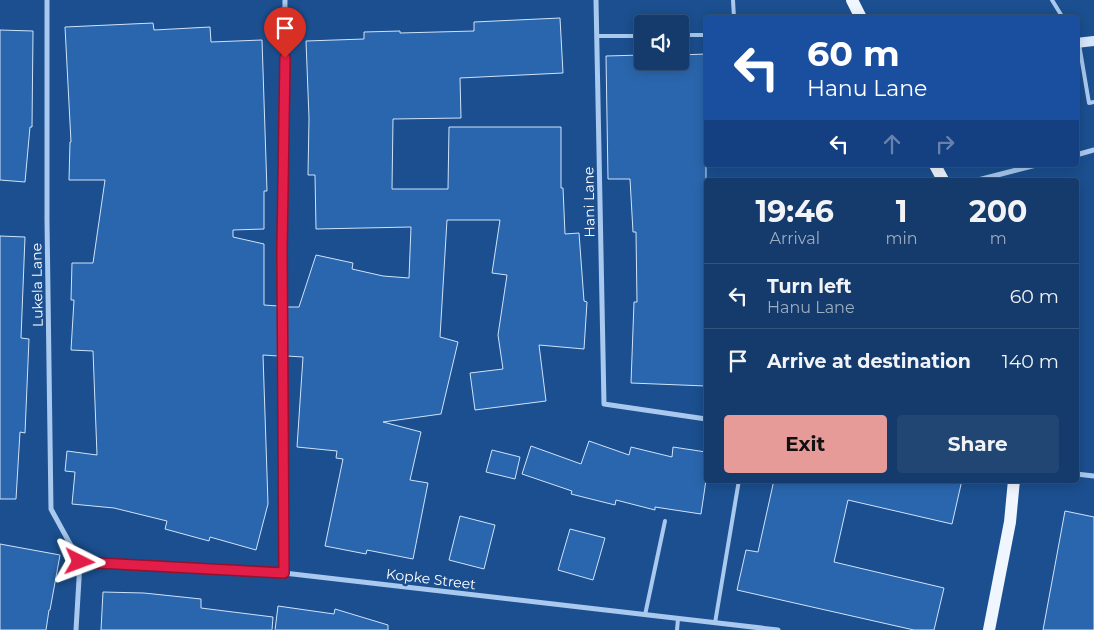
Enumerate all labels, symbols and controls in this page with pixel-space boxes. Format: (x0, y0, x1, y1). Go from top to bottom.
pin (264, 7, 306, 58)
icon: arrive (271, 14, 299, 42)
map controls (634, 15, 689, 70)
button: sound (634, 15, 689, 70)
text: 60 m (807, 32, 900, 75)
icon: left (724, 35, 789, 100)
text: Hanu Lane (807, 75, 927, 102)
icon: left (825, 130, 853, 158)
icon: ahead (878, 130, 906, 158)
icon: right (931, 130, 959, 158)
street label: Hani Lane (579, 166, 599, 238)
text: 19:46 (755, 193, 834, 230)
text: 1 (896, 193, 907, 230)
text: 200 (969, 193, 1027, 230)
text: Arrival (769, 229, 820, 248)
text: min (885, 229, 918, 248)
text: m (990, 229, 1007, 248)
street label: Lukela Lane (27, 243, 47, 327)
text: Turn left (767, 275, 852, 298)
icon: left (724, 282, 752, 310)
text: 60 m (1010, 285, 1059, 308)
text: Hanu Lane (767, 298, 855, 317)
icon: arrive (724, 347, 752, 375)
text: Arrive at destination (767, 350, 971, 373)
text: 140 m (1002, 350, 1059, 373)
button: Exit (724, 415, 887, 473)
button: Share (897, 415, 1059, 473)
position arrow (53, 535, 105, 587)
street label: Kopke Street (385, 565, 477, 593)

